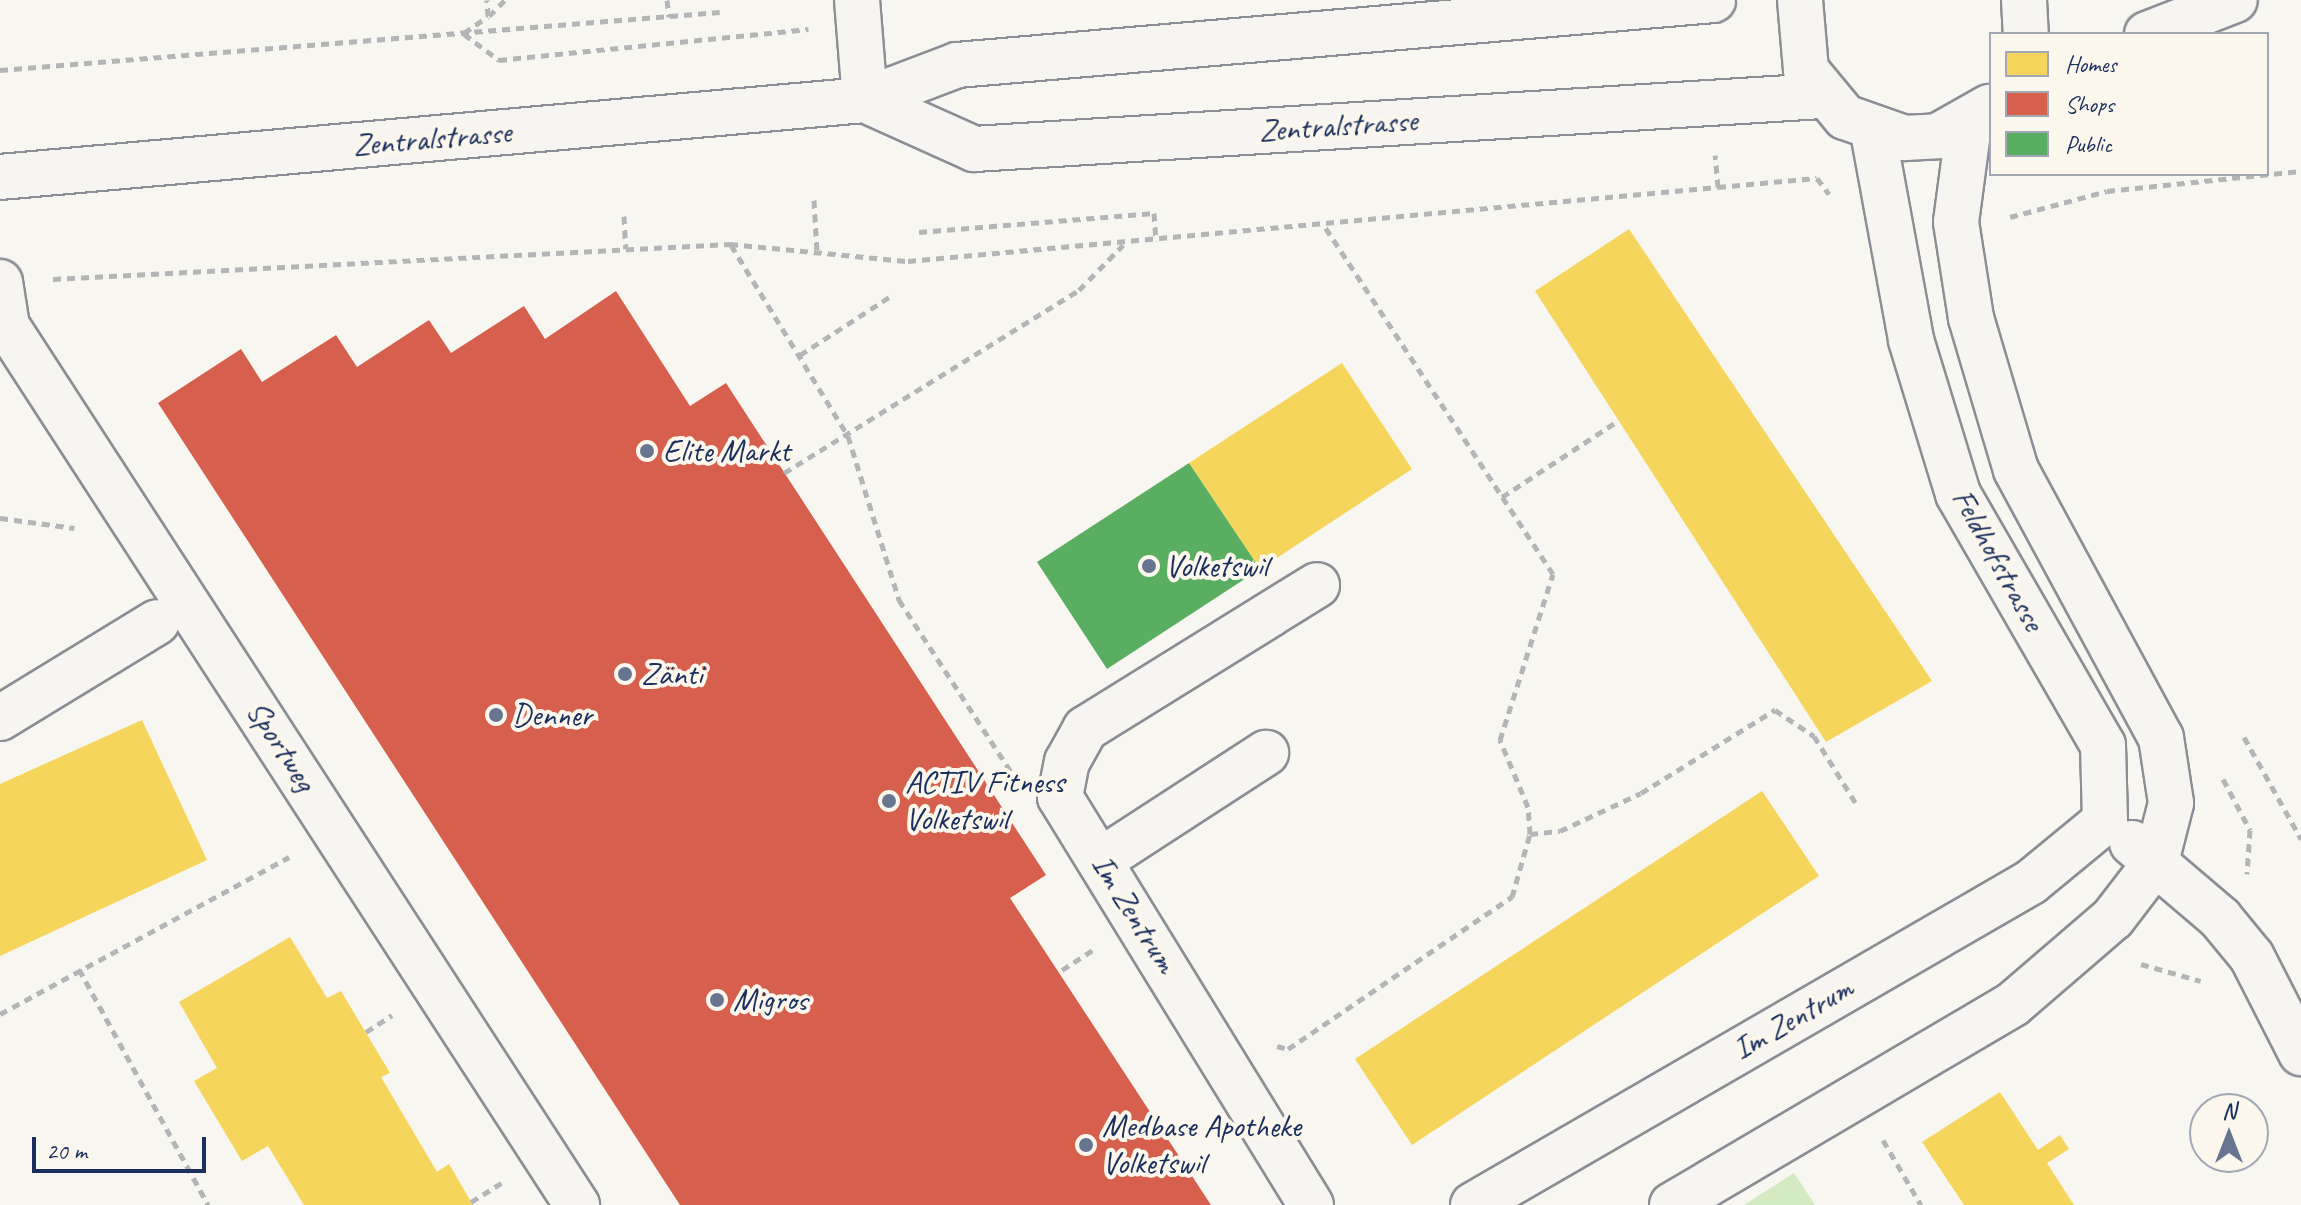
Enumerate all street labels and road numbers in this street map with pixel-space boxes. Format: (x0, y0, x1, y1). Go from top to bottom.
street label: Zentralstrasse (1257, 101, 1419, 151)
street label: Zentralstrasse (351, 113, 513, 165)
street label: Feldhofstrasse (1943, 482, 2053, 638)
street label: Sportweg (238, 694, 324, 798)
street label: Im Zentrum (1083, 848, 1185, 980)
street label: Im Zentrum (1727, 970, 1859, 1068)

